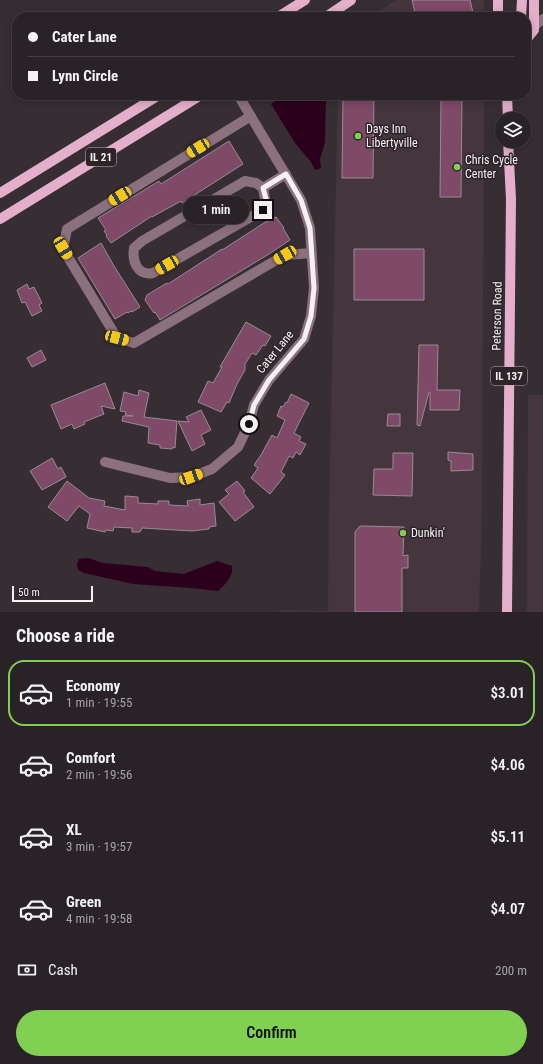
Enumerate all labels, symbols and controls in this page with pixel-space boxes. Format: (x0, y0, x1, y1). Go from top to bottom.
text: Cater Lane (52, 28, 117, 46)
text: Lynn Circle (52, 67, 118, 85)
map controls (495, 112, 531, 148)
button: layers (495, 112, 531, 148)
place label: Days Inn Libertyville (366, 122, 418, 150)
marker: Days Inn Libertyville (353, 131, 363, 141)
car (185, 137, 211, 159)
road number: IL 21 (86, 148, 116, 166)
place label: Chris Cycle Center (465, 153, 518, 181)
marker: Chris Cycle Center (452, 162, 462, 172)
car (107, 185, 133, 207)
callout: 1 min (183, 196, 249, 224)
route end (254, 201, 272, 219)
text: 1 min (202, 202, 230, 217)
car (52, 235, 74, 261)
car (272, 244, 298, 266)
car (154, 254, 180, 276)
street label: Peterson Road (489, 281, 505, 351)
street label: Cater Lane (254, 327, 297, 376)
car (104, 329, 130, 347)
road number: IL 137 (491, 367, 527, 385)
route start (240, 415, 258, 433)
car (178, 467, 204, 487)
place label: Dunkin' (411, 526, 445, 540)
marker: Dunkin' (398, 528, 408, 538)
scale bar (12, 584, 93, 603)
text: 50 m (18, 586, 40, 599)
text: Choose a ride (16, 625, 115, 646)
icon: car (18, 675, 54, 711)
text: Economy (66, 677, 120, 695)
text: $3.01 (491, 684, 525, 702)
text: 1 min · 19:55 (66, 695, 132, 710)
icon: car (18, 747, 54, 783)
text: Comfort (66, 749, 115, 767)
text: $4.06 (491, 756, 525, 774)
text: 2 min · 19:56 (66, 767, 132, 782)
icon: car (18, 819, 54, 855)
text: XL (66, 821, 82, 839)
text: $5.11 (491, 828, 525, 846)
text: 3 min · 19:57 (66, 839, 132, 854)
icon: car (18, 891, 54, 927)
text: Green (66, 893, 101, 911)
text: $4.07 (491, 900, 525, 918)
text: 4 min · 19:58 (66, 911, 132, 926)
icon: cash (16, 959, 38, 981)
text: Cash (48, 961, 78, 979)
text: 200 m (495, 963, 527, 978)
button: Confirm (16, 1010, 527, 1056)

